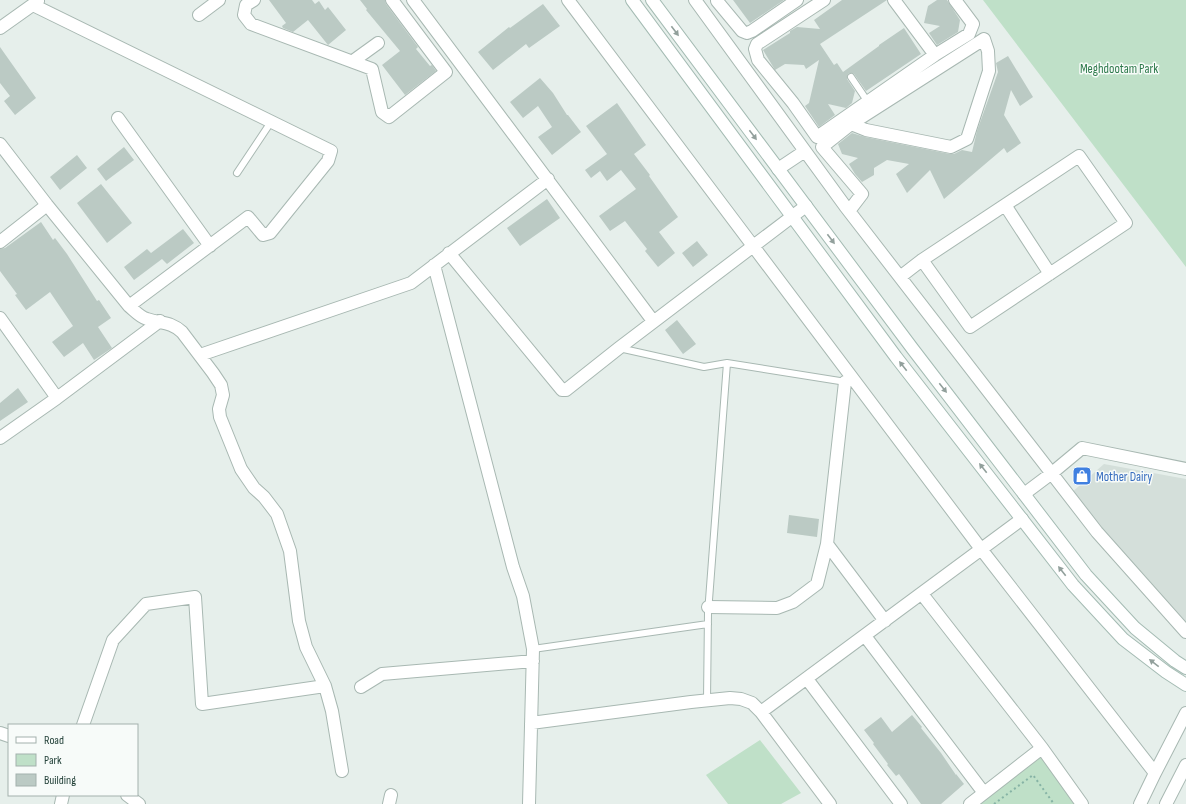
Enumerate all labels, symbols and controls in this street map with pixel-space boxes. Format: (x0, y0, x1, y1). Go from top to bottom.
one-way arrow (671, 26, 679, 37)
park label: Meghdootam Park (1080, 61, 1158, 77)
one-way arrow (749, 130, 757, 141)
one-way arrow (827, 234, 835, 245)
one-way arrow (899, 360, 907, 371)
one-way arrow (938, 383, 947, 394)
one-way arrow (979, 463, 987, 474)
shop icon: Mother Dairy (1071, 465, 1093, 487)
place label: Mother Dairy (1096, 469, 1152, 485)
one-way arrow (1058, 566, 1067, 577)
one-way arrow (1149, 658, 1160, 667)
legend (8, 724, 138, 796)
text: Road (44, 733, 64, 748)
text: Park (44, 753, 62, 768)
text: Building (44, 773, 76, 788)

